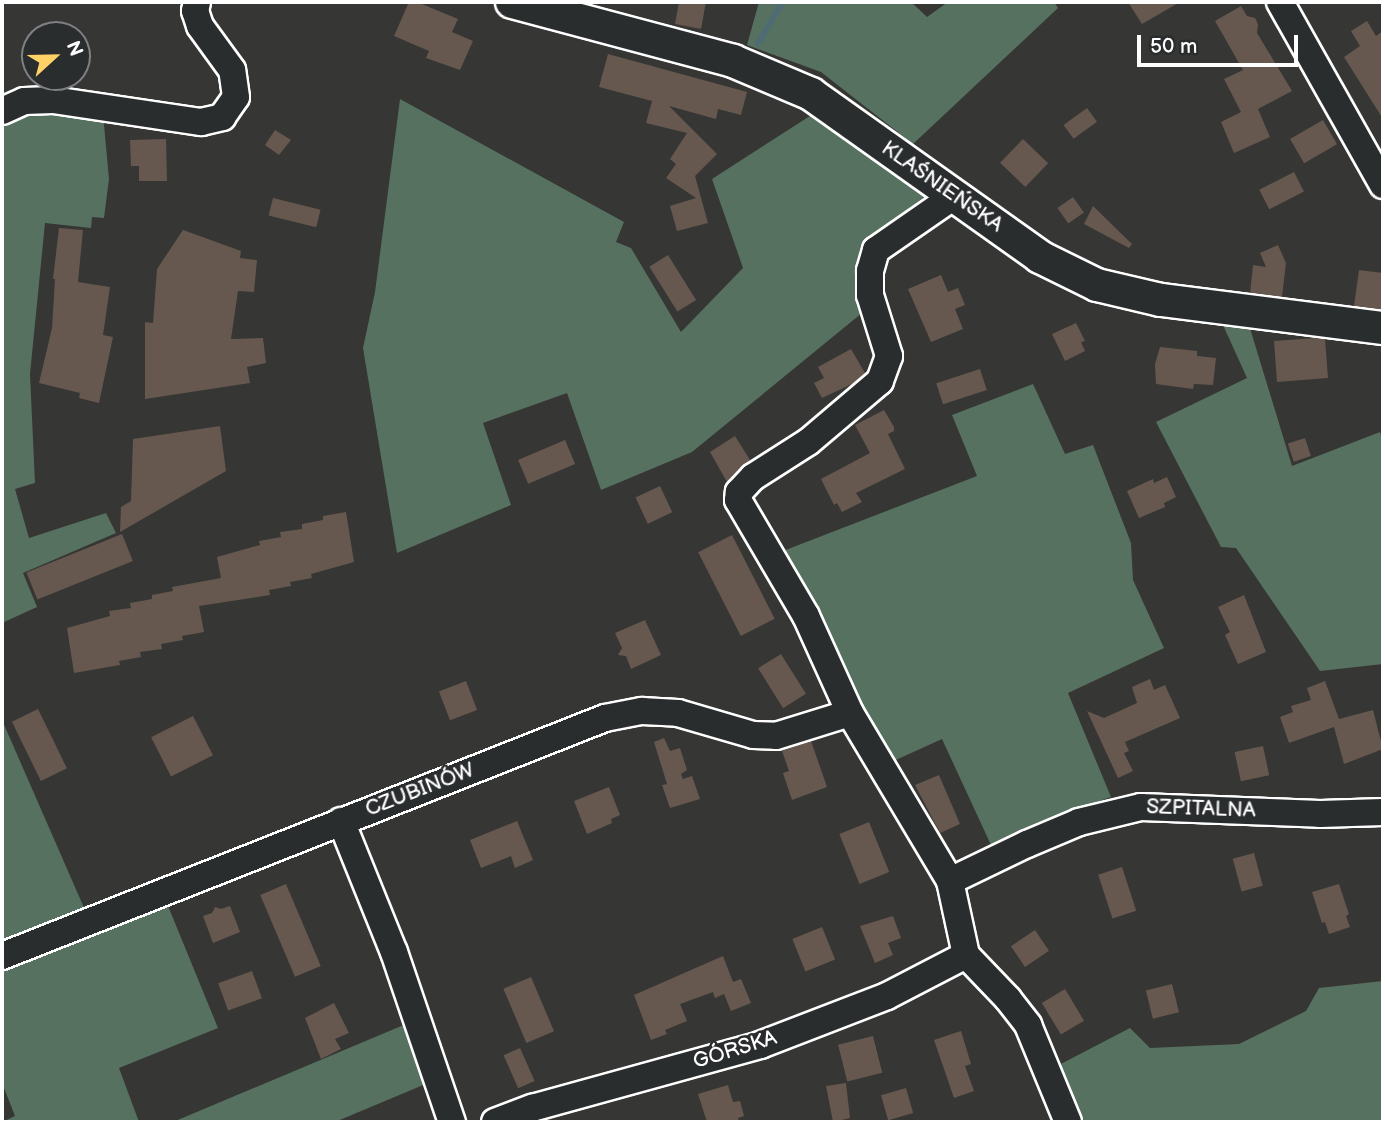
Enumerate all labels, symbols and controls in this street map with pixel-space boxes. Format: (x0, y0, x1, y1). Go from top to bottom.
north arrow (21, 21, 91, 91)
scale bar (1140, 21, 1301, 65)
text: 50 m (1150, 34, 1197, 59)
text: N (61, 38, 87, 60)
street label: KLAŚNIEŃSKA (876, 136, 1008, 238)
street label: CZUBINÓW (362, 758, 478, 822)
street label: SZPITALNA (1146, 795, 1256, 823)
street label: GÓRSKA (690, 1025, 780, 1075)

